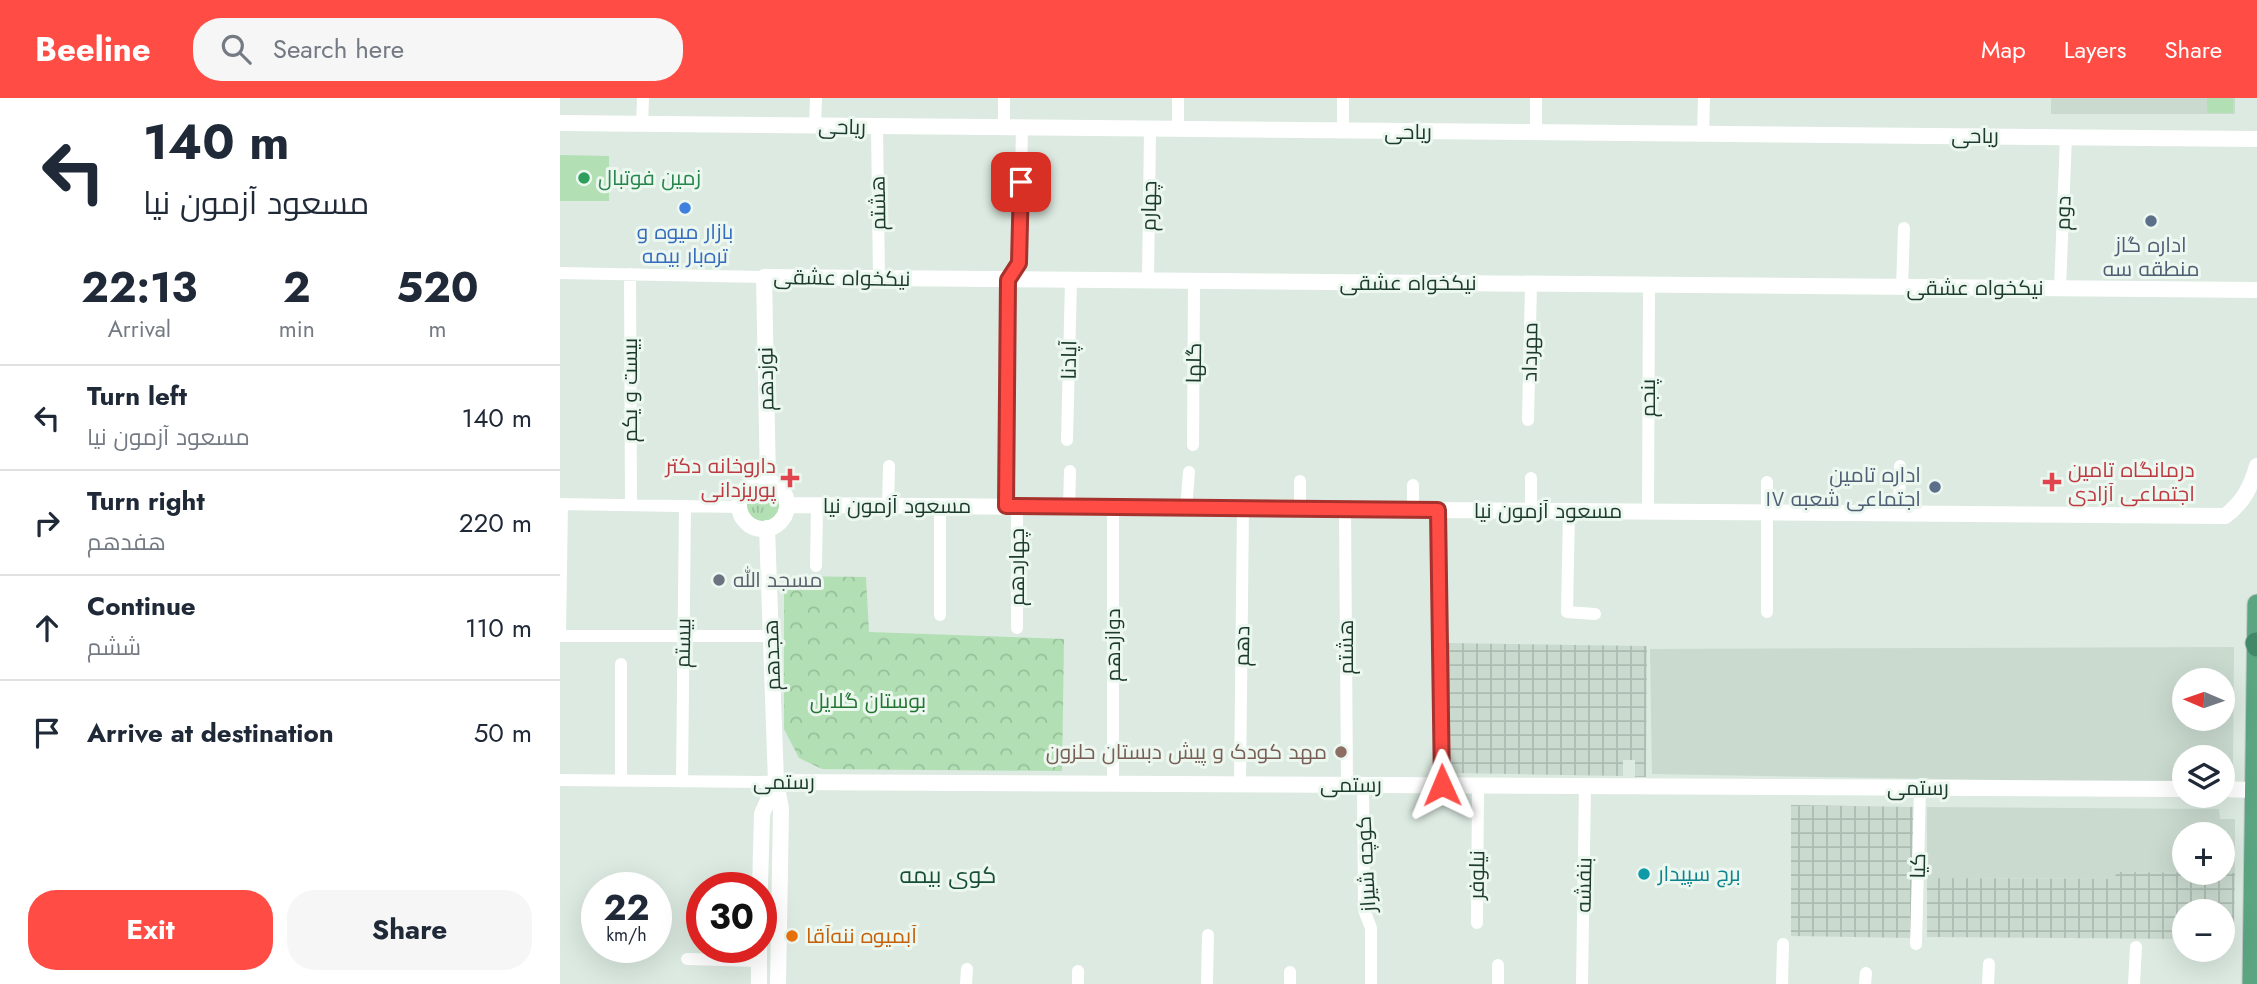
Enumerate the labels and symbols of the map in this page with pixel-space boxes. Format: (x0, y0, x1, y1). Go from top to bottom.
street label: ریاحی (818, 112, 866, 142)
street label: ریاحی (1384, 117, 1432, 147)
street label: ریاحی (1951, 121, 1999, 151)
pin (991, 152, 1051, 212)
place label: زمین فوتبال (598, 163, 701, 193)
marker: زمین فوتبال (576, 170, 592, 186)
street label: هشتم (863, 175, 893, 231)
street label: چهارم (1134, 181, 1164, 231)
street label: دوم (2047, 195, 2079, 231)
marker: بازار میوه و تره‌بار بیمه (677, 200, 693, 216)
marker: اداره گاز منطقه سه (2143, 213, 2159, 229)
place label: بازار میوه و تره‌بار بیمه (637, 217, 733, 271)
place label: اداره گاز منطقه سه (2103, 230, 2199, 284)
street label: نیکخواه عشقی (773, 262, 911, 294)
street label: نیکخواه عشقی (1339, 268, 1477, 298)
street label: نیکخواه عشقی (1906, 273, 2044, 303)
street label: مهرداد (1514, 322, 1546, 382)
street label: بیست و یکم (615, 338, 645, 442)
street label: آپادنا (1054, 340, 1084, 380)
street label: گلها (1179, 342, 1209, 384)
street label: نوزدهم (750, 347, 782, 411)
street label: پنجم (1633, 378, 1663, 417)
place label: داروخانه دکتر پوریزدانی (665, 451, 776, 505)
place label: درمانگاه تامین اجتماعی آزادی (2068, 455, 2195, 509)
place label: اداره تامین اجتماعی شعبه ۱۷ (1765, 460, 1921, 514)
marker: داروخانه دکتر پوریزدانی (782, 470, 798, 486)
marker: درمانگاه تامین اجتماعی آزادی (2042, 472, 2062, 492)
marker: اداره تامین اجتماعی شعبه ۱۷ (1927, 479, 1943, 495)
street label: مسعود آزمون نیا (823, 491, 971, 521)
street label: مسعود آزمون نیا (1474, 496, 1622, 526)
street label: چهاردهم (1002, 528, 1032, 606)
place label: مسجد الله (733, 565, 823, 595)
marker: مسجد الله (711, 572, 727, 588)
street label: دوازدهم (1098, 608, 1128, 682)
street label: بیستم (668, 618, 698, 668)
street label: هجدهم (756, 619, 788, 691)
street label: هشتم (1331, 620, 1361, 674)
street label: دهم (1227, 625, 1257, 667)
north arrow (2172, 668, 2235, 732)
park label: بوستان گلایل (810, 686, 926, 716)
place label: مهد کودک و پیش دبستان حلزون (1046, 737, 1327, 767)
marker: مهد کودک و پیش دبستان حلزون (1333, 744, 1349, 760)
position arrow (1405, 748, 1479, 822)
street label: رستمی (753, 767, 815, 797)
street label: رستمی (1320, 770, 1382, 800)
street label: رستمی (1887, 773, 1949, 803)
street label: کوچه شیراز (1348, 815, 1384, 914)
street label: نیلوفر (1462, 850, 1492, 901)
street label: کیا (1903, 853, 1933, 879)
street label: بنفشه (1569, 857, 1599, 913)
district label: کوی بیمه (900, 858, 996, 892)
place label: برج سپیدار (1657, 859, 1741, 889)
marker: برج سپیدار (1636, 866, 1652, 882)
speed limit sign: 30 (686, 872, 777, 963)
place label: آبمیوه ننه‌آقا (806, 921, 917, 951)
marker: آبمیوه ننه‌آقا (784, 928, 800, 944)

